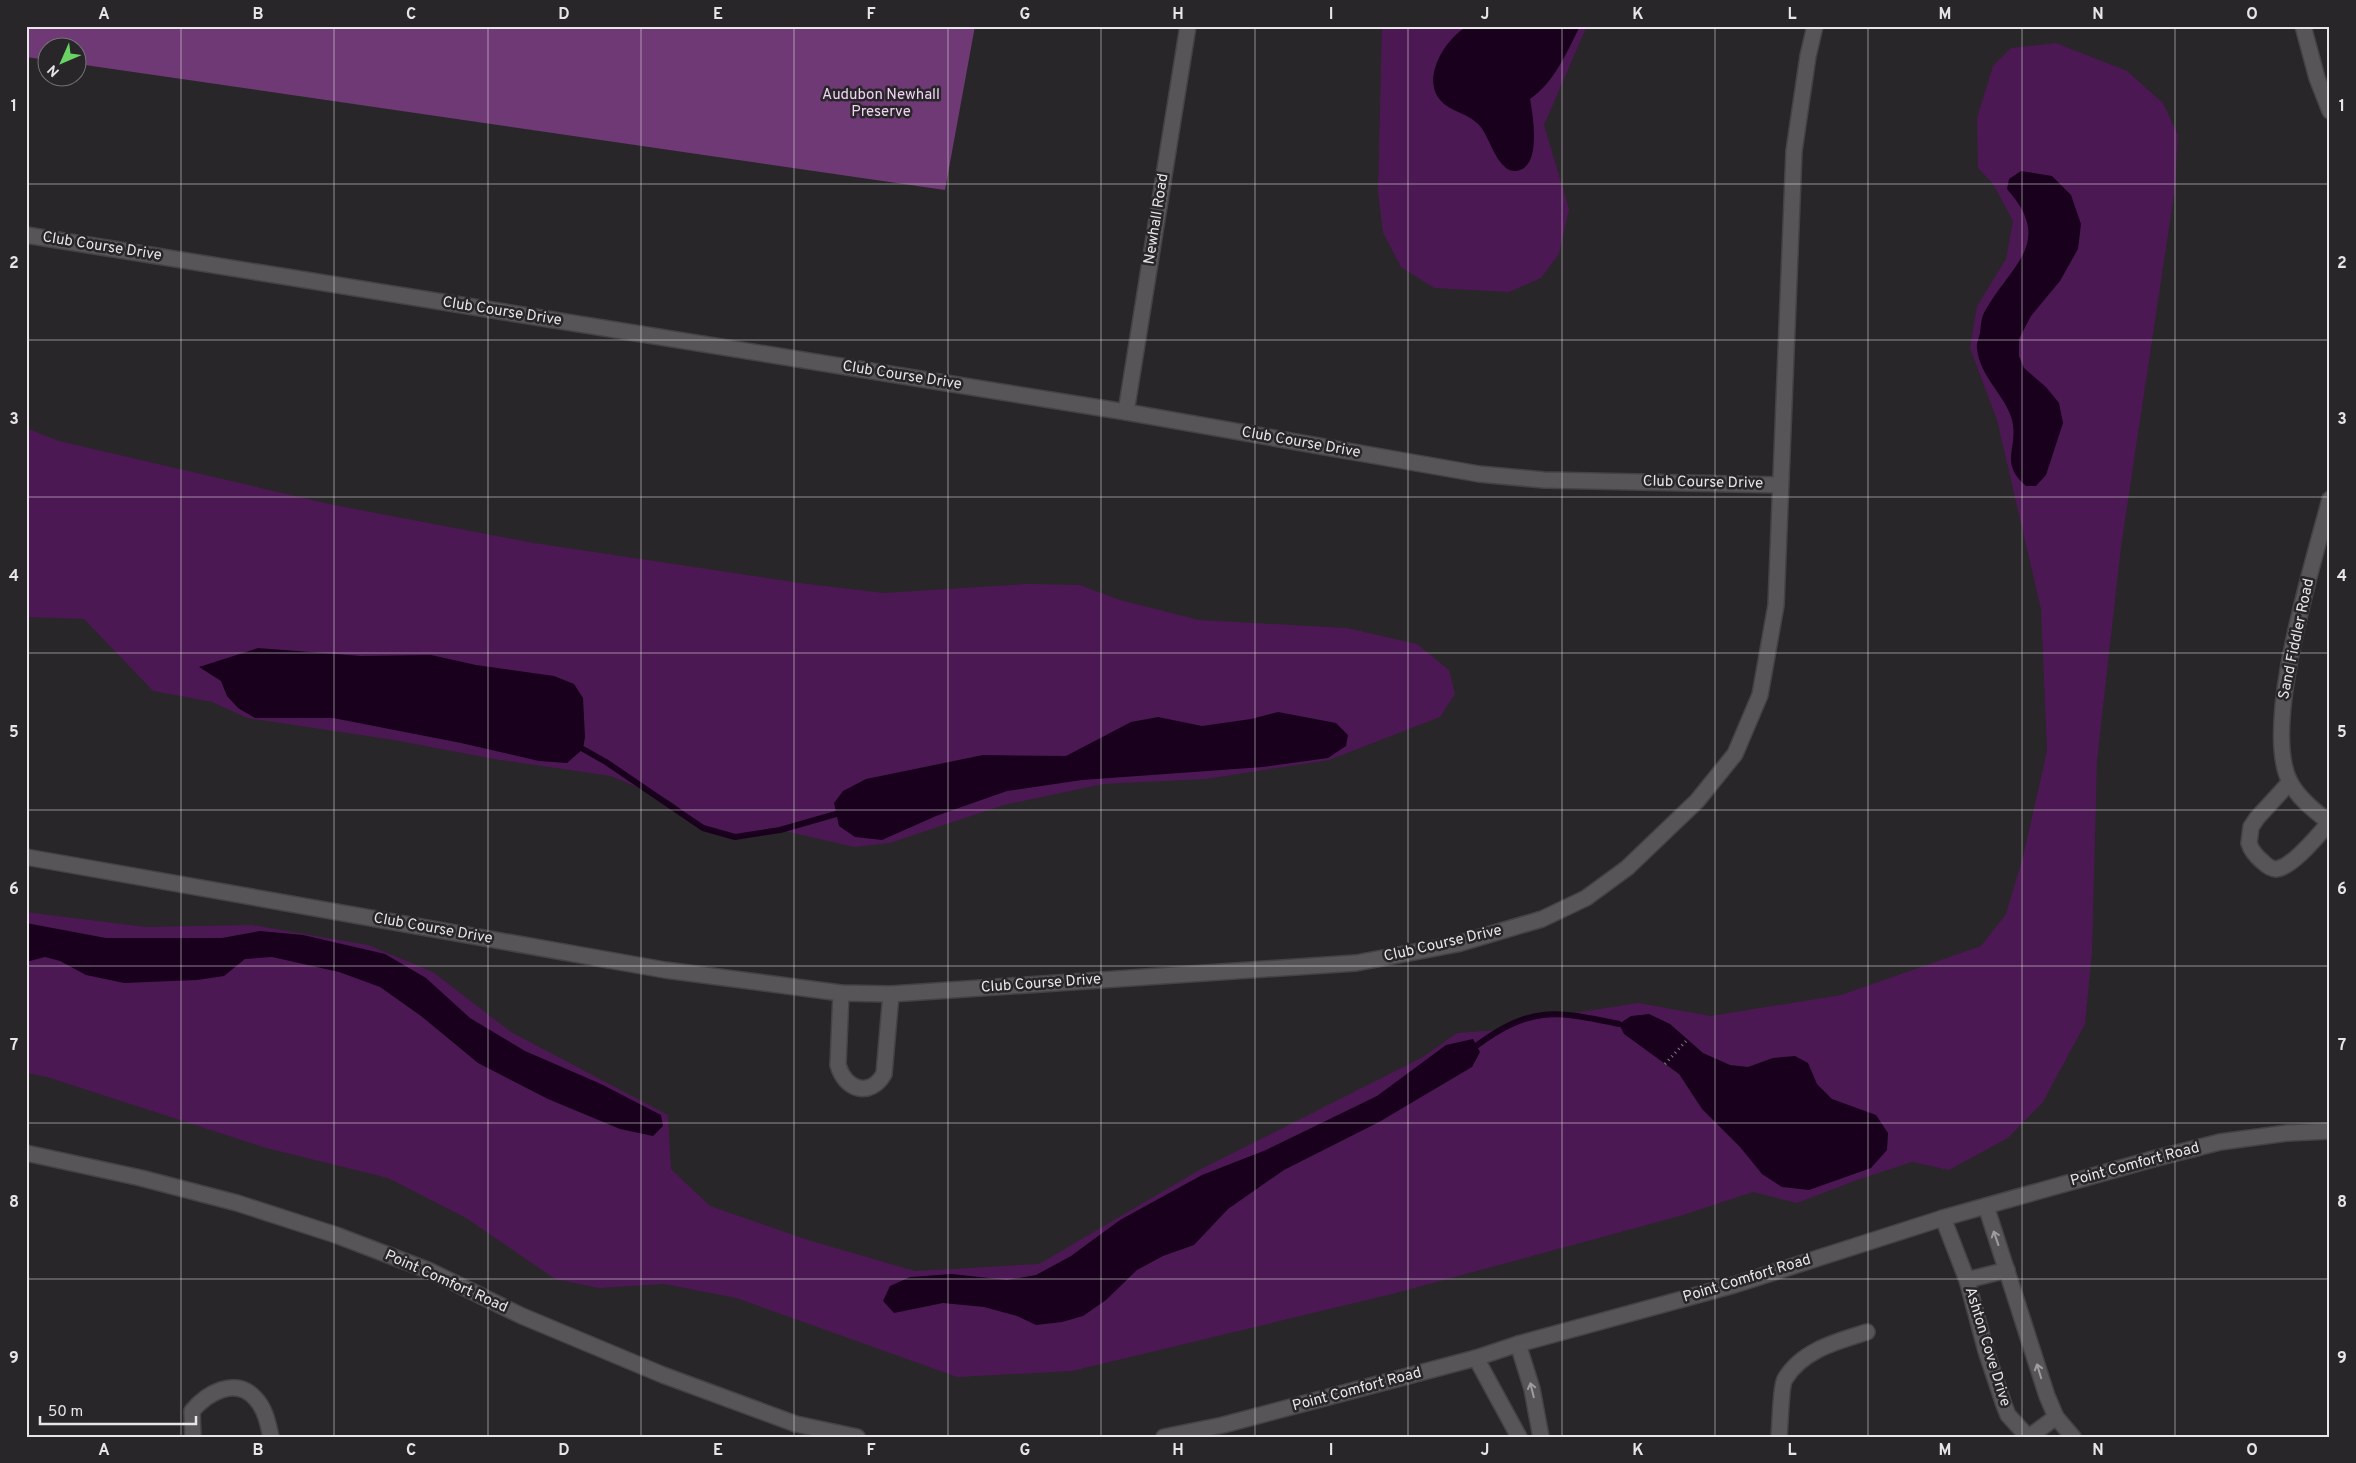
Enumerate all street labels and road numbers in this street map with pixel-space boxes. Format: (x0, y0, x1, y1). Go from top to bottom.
street label: Newhall Road (1140, 172, 1174, 266)
street label: Club Course Drive (41, 228, 163, 266)
street label: Club Course Drive (441, 293, 563, 331)
street label: Club Course Drive (841, 357, 963, 395)
street label: Club Course Drive (1240, 423, 1362, 463)
street label: Club Course Drive (1643, 472, 1763, 494)
street label: Sand Fiddler Road (2275, 577, 2319, 701)
street label: Club Course Drive (372, 909, 494, 949)
street label: Club Course Drive (1382, 921, 1504, 967)
street label: Club Course Drive (980, 970, 1102, 998)
street label: Point Comfort Road (2068, 1139, 2202, 1191)
street label: Point Comfort Road (381, 1246, 511, 1318)
street label: Point Comfort Road (1681, 1251, 1813, 1307)
street label: Ashton Cove Drive (1960, 1285, 2014, 1409)
street label: Point Comfort Road (1290, 1364, 1424, 1416)

